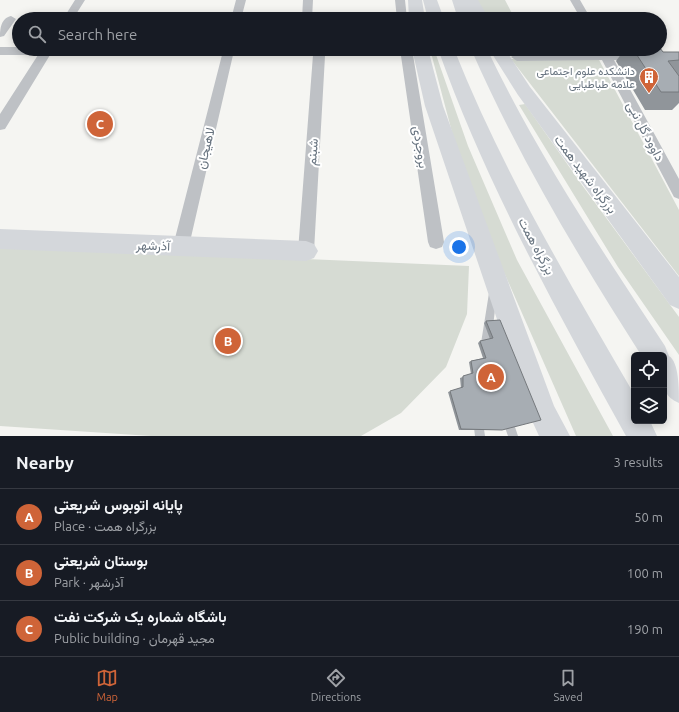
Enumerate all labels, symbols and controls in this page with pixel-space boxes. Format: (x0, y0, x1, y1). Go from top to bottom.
search box (12, 12, 667, 56)
icon: search (26, 23, 48, 45)
text: Search here (58, 26, 137, 43)
place label: دانشکده علوم اجتماعی علامه طباطبایی (537, 65, 635, 91)
building icon: دانشکده علوم اجتماعی علامه طباطبایی (638, 66, 660, 94)
street label: داوود گل نبی (623, 99, 668, 164)
pin: C (87, 109, 113, 139)
street label: بروجردی (409, 125, 431, 170)
street label: لاهیجان (193, 126, 219, 171)
street label: بزرگراه شهید همت (551, 132, 620, 217)
street label: شبنم (304, 138, 322, 166)
street label: بزرگراه همت (514, 215, 558, 278)
street label: آذرشهر (134, 237, 171, 255)
your location (449, 237, 469, 257)
pin: B (215, 326, 241, 356)
map controls (631, 352, 667, 424)
button: locate (631, 352, 667, 388)
pin: A (478, 362, 504, 392)
button: layers (631, 388, 667, 424)
text: Nearby (16, 453, 74, 472)
text: 3 results (613, 455, 663, 469)
text: پایانه اتوبوس شریعتی (54, 496, 183, 513)
text: A (24, 510, 34, 524)
text: 50 m (634, 510, 663, 524)
text: Place · بزرگراه همت (54, 519, 157, 533)
text: بوستان شریعتی (54, 552, 148, 569)
text: B (25, 566, 33, 580)
text: 100 m (627, 566, 663, 580)
text: Park · آذرشهر (54, 575, 123, 589)
text: باشگاه شماره یک شرکت نفت (54, 608, 227, 625)
text: C (25, 622, 33, 636)
text: 190 m (627, 622, 663, 636)
text: Public building · مجید قهرمان (54, 631, 215, 645)
tab: Map (96, 667, 118, 703)
tab: Directions (311, 667, 361, 703)
tab: Saved (553, 667, 583, 703)

